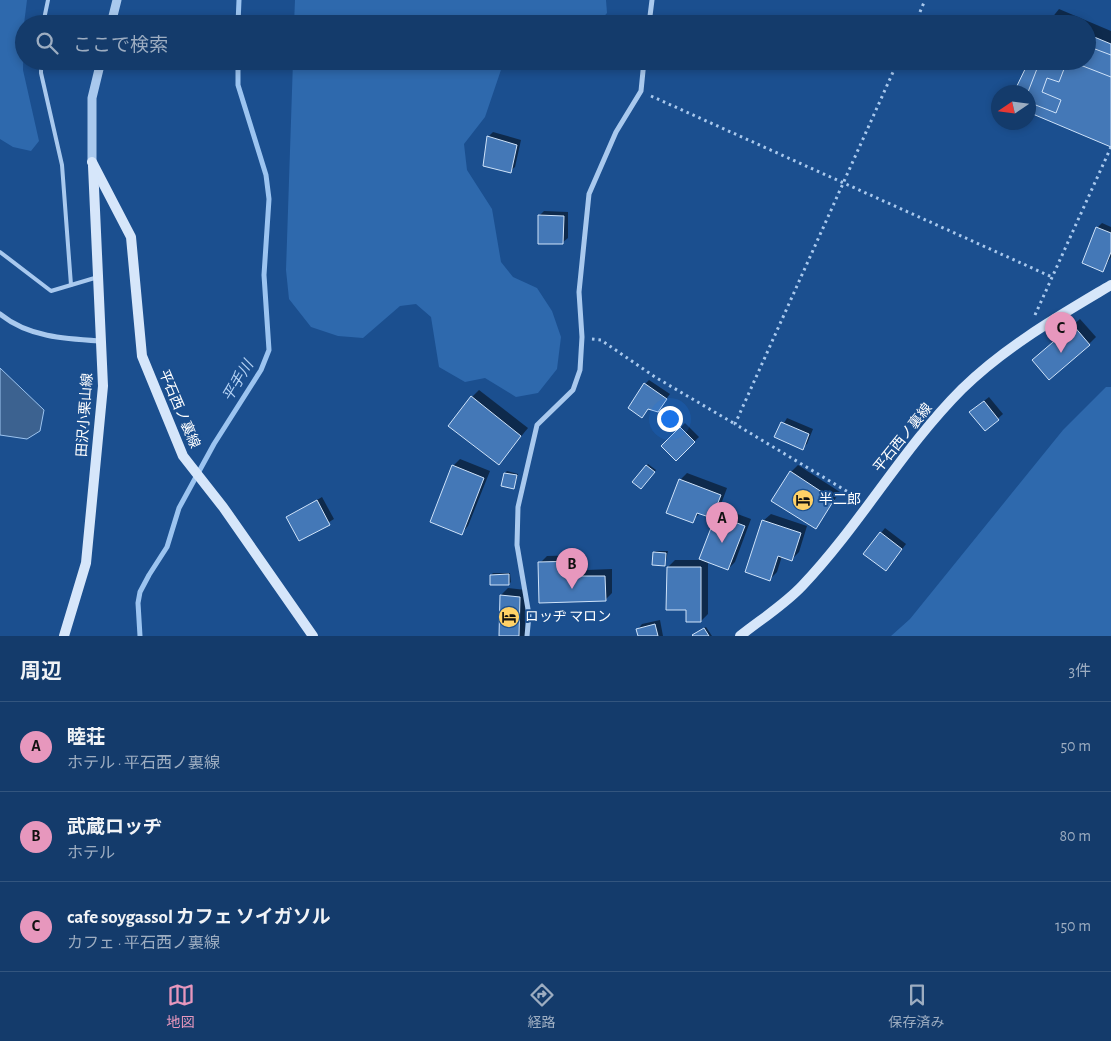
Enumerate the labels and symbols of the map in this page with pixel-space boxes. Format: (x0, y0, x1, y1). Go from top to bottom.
north arrow (991, 85, 1036, 130)
pin: C (1045, 312, 1077, 353)
water label: 平手川 (219, 356, 257, 404)
street label: 平石西ノ裏線 (156, 367, 203, 450)
street label: 田沢小栗山線 (74, 373, 95, 457)
street label: 平石西ノ裏線 (870, 400, 935, 475)
your location (657, 406, 683, 432)
hotel icon: 半二郎 (791, 488, 815, 512)
place label: 半二郎 (819, 492, 861, 507)
pin: A (706, 502, 738, 543)
pin: B (556, 548, 588, 589)
hotel icon: ロッヂ マロン (497, 605, 521, 629)
place label: ロッヂ マロン (525, 610, 611, 624)

